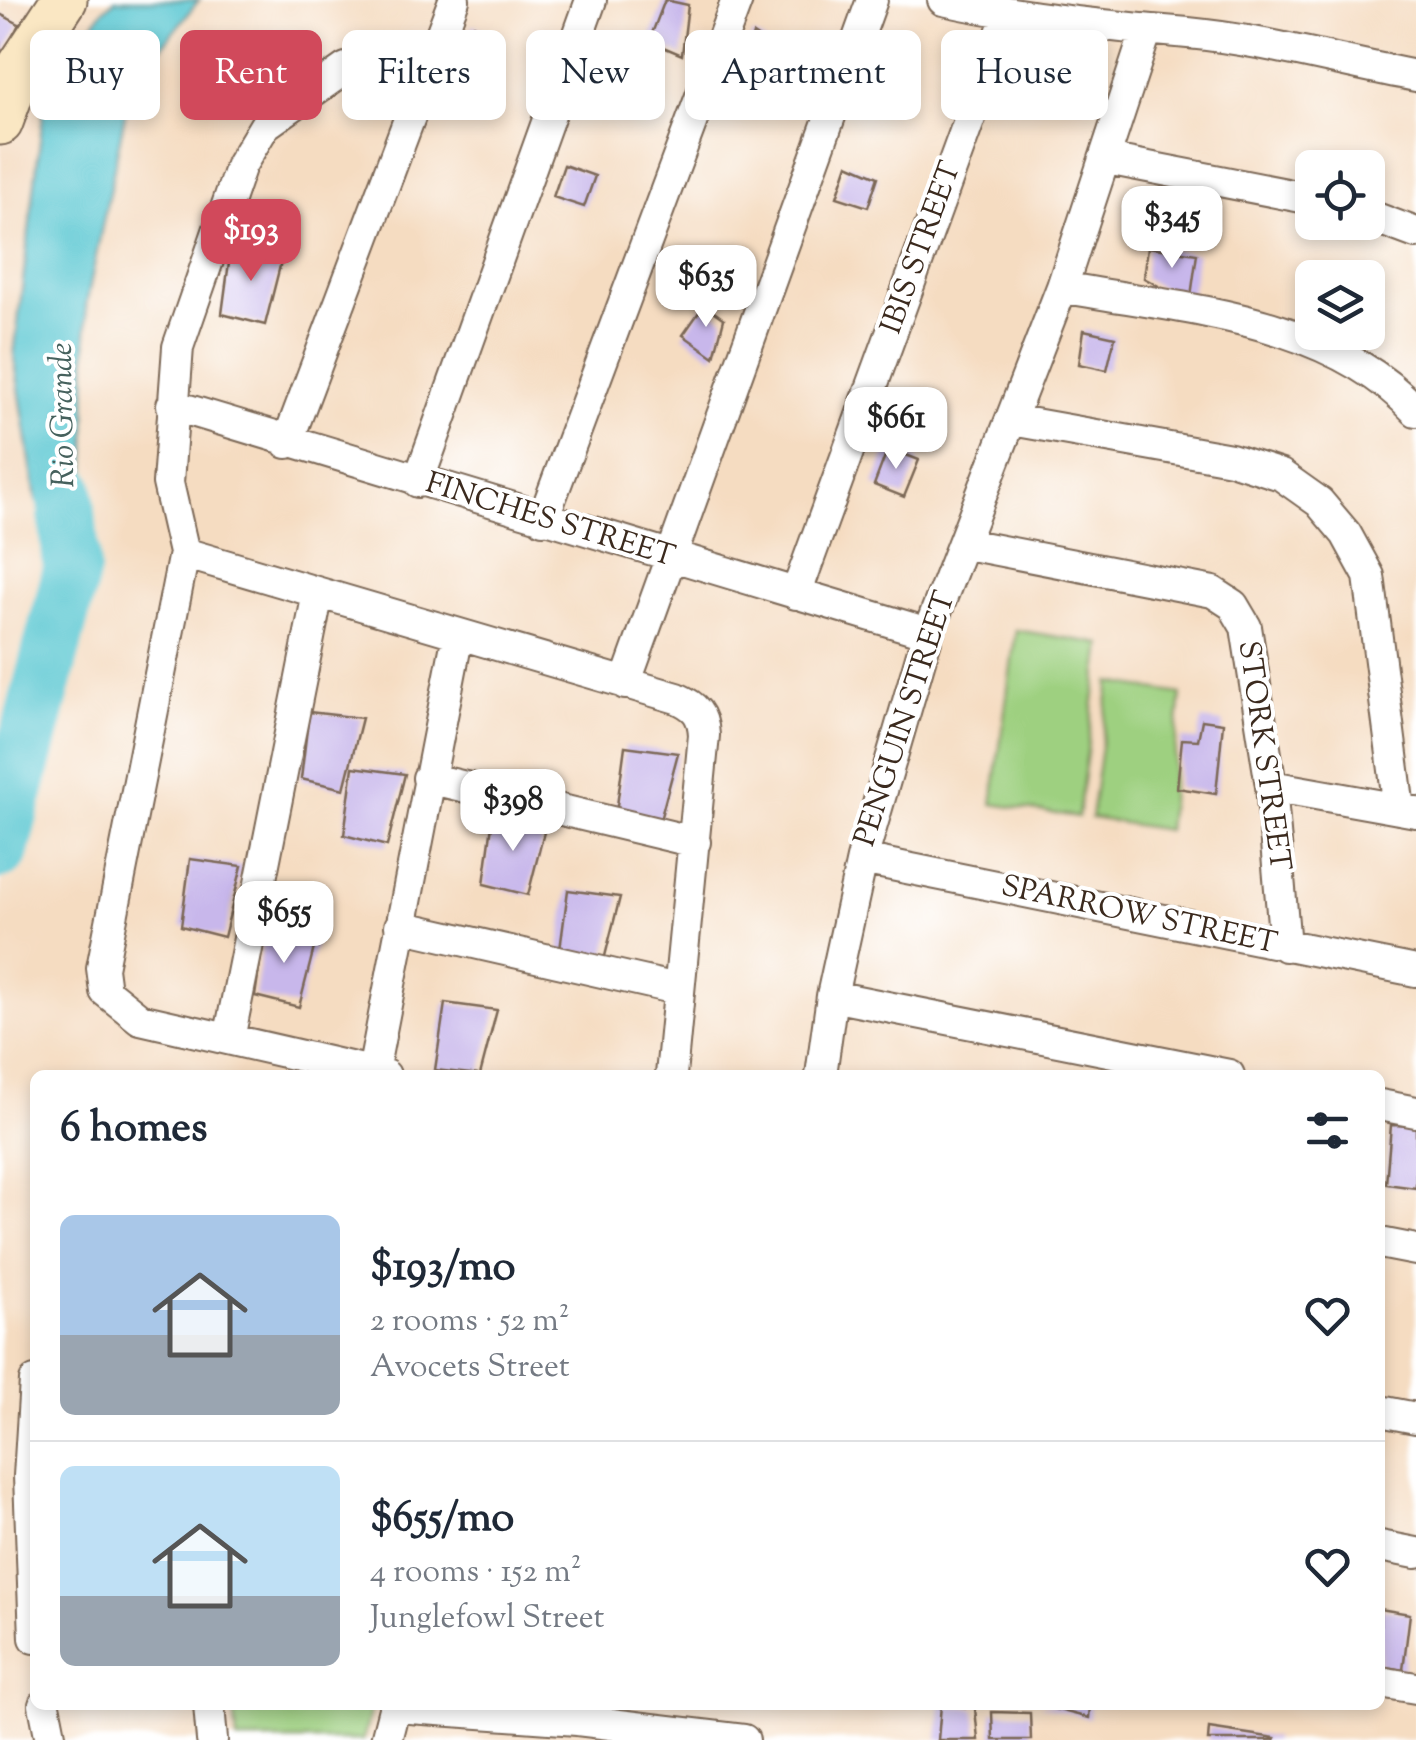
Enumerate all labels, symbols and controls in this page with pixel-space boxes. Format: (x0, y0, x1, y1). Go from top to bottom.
chip: Buy (30, 30, 160, 120)
chip: Rent (180, 30, 322, 120)
chip: Filters (342, 30, 506, 120)
chip: New (526, 30, 665, 120)
chip: Apartment (685, 30, 921, 120)
chip: House (941, 30, 1108, 120)
map controls (1295, 150, 1385, 350)
button: locate (1295, 150, 1385, 240)
street label: IBIS STREET (871, 156, 973, 340)
pin: $345 (1113, 186, 1231, 271)
text: $345 (1143, 195, 1201, 241)
pin: $193 (192, 199, 310, 284)
text: $193 (223, 208, 279, 254)
pin: $635 (647, 245, 765, 330)
text: $635 (678, 254, 734, 300)
button: layers (1295, 260, 1385, 350)
water label: Rio Grande (40, 342, 88, 488)
pin: $661 (837, 387, 955, 472)
text: $661 (866, 396, 926, 442)
street label: FINCHES STREET (420, 463, 680, 579)
street label: PENGUIN STREET (844, 586, 968, 852)
street label: STORK STREET (1226, 638, 1300, 874)
pin: $398 (454, 769, 572, 854)
text: $398 (482, 778, 544, 824)
street label: SPARROW STREET (997, 866, 1281, 966)
pin: $655 (225, 881, 343, 966)
text: $655 (256, 890, 312, 936)
text: 6 homes (60, 1100, 207, 1160)
icon: filters (1300, 1103, 1355, 1158)
text: $193/mo (370, 1239, 516, 1299)
icon: home (140, 1255, 260, 1375)
icon: heart (1300, 1288, 1355, 1343)
text: 2 rooms · 52 m² (370, 1299, 570, 1345)
text: Avocets Street (370, 1345, 570, 1391)
text: $655/mo (370, 1490, 514, 1550)
icon: home (140, 1506, 260, 1626)
icon: heart (1300, 1539, 1355, 1594)
text: 4 rooms · 152 m² (370, 1550, 582, 1596)
text: Junglefowl Street (370, 1596, 605, 1642)

